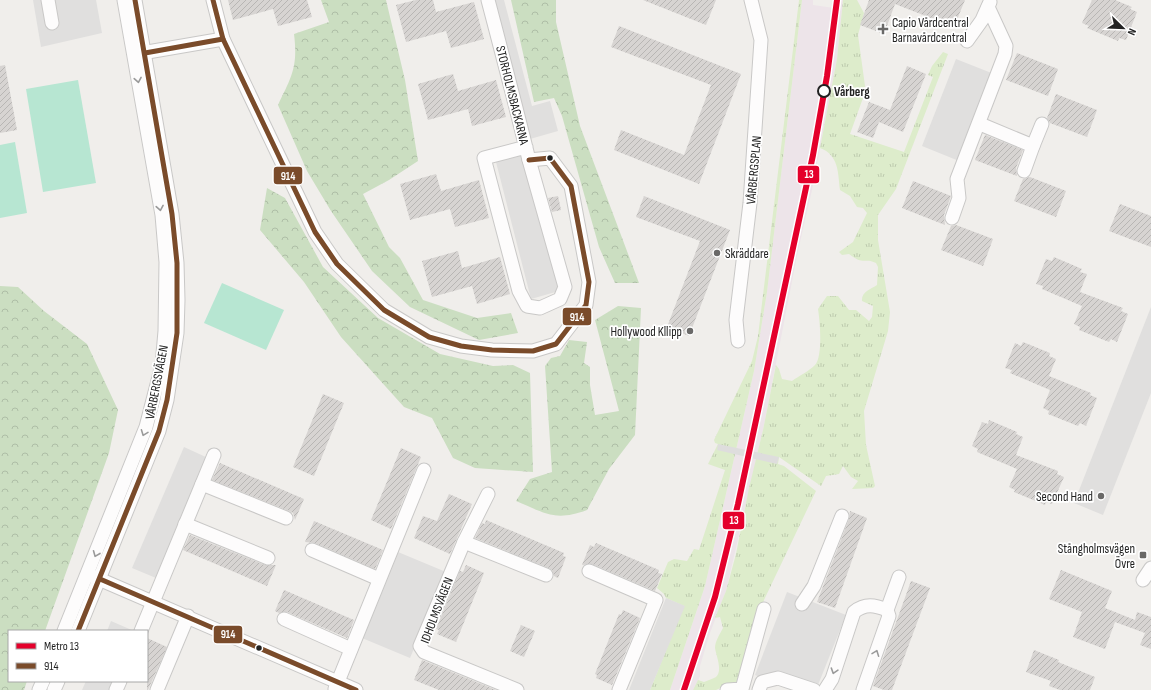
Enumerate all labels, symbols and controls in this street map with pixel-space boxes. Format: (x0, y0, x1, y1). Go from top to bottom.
north arrow (1103, 8, 1143, 48)
place label: Capio Vårdcentral Barnavårdcentral (892, 15, 969, 46)
marker: Capio Vårdcentral Barnavårdcentral (877, 23, 889, 35)
text: N (1125, 26, 1139, 37)
street label: STORHOLMSBACKARNA (492, 44, 532, 147)
one-way arrow (133, 77, 142, 83)
marker: Vårberg (817, 84, 831, 98)
place label: Vårberg (834, 84, 870, 100)
street label: VÅRBERGSPLAN (743, 135, 765, 205)
unlabelled marker (545, 153, 555, 163)
line badge: 13 (797, 165, 820, 184)
line badge: 914 (273, 166, 303, 185)
text: 13 (804, 168, 814, 181)
text: 914 (281, 170, 295, 183)
one-way arrow (155, 205, 164, 211)
place label: Skräddare (725, 246, 769, 262)
marker: Skräddare (712, 248, 722, 258)
line badge: 914 (562, 307, 592, 326)
text: 914 (570, 311, 584, 324)
place label: Hollywood Kllipp (610, 324, 682, 340)
marker: Hollywood Kllipp (685, 326, 695, 336)
street label: VÅRBERGSVÄGEN (142, 344, 172, 421)
one-way arrow (141, 429, 149, 436)
place label: Second Hand (1036, 489, 1093, 505)
marker: Second Hand (1096, 491, 1106, 501)
line badge: 13 (722, 511, 745, 530)
text: 13 (729, 514, 739, 527)
place label: Stångholmsvägen Övre (1058, 541, 1135, 572)
one-way arrow (92, 550, 100, 557)
marker: Stångholmsvägen Övre (1138, 550, 1148, 560)
street label: IDHOLMSVÄGEN (417, 575, 457, 646)
line badge: 914 (213, 625, 243, 644)
text: 914 (221, 628, 235, 641)
legend (8, 630, 148, 682)
text: Metro 13 (44, 639, 79, 654)
unlabelled marker (254, 643, 264, 653)
one-way arrow (872, 650, 880, 657)
text: 914 (44, 659, 59, 674)
one-way arrow (830, 667, 839, 674)

